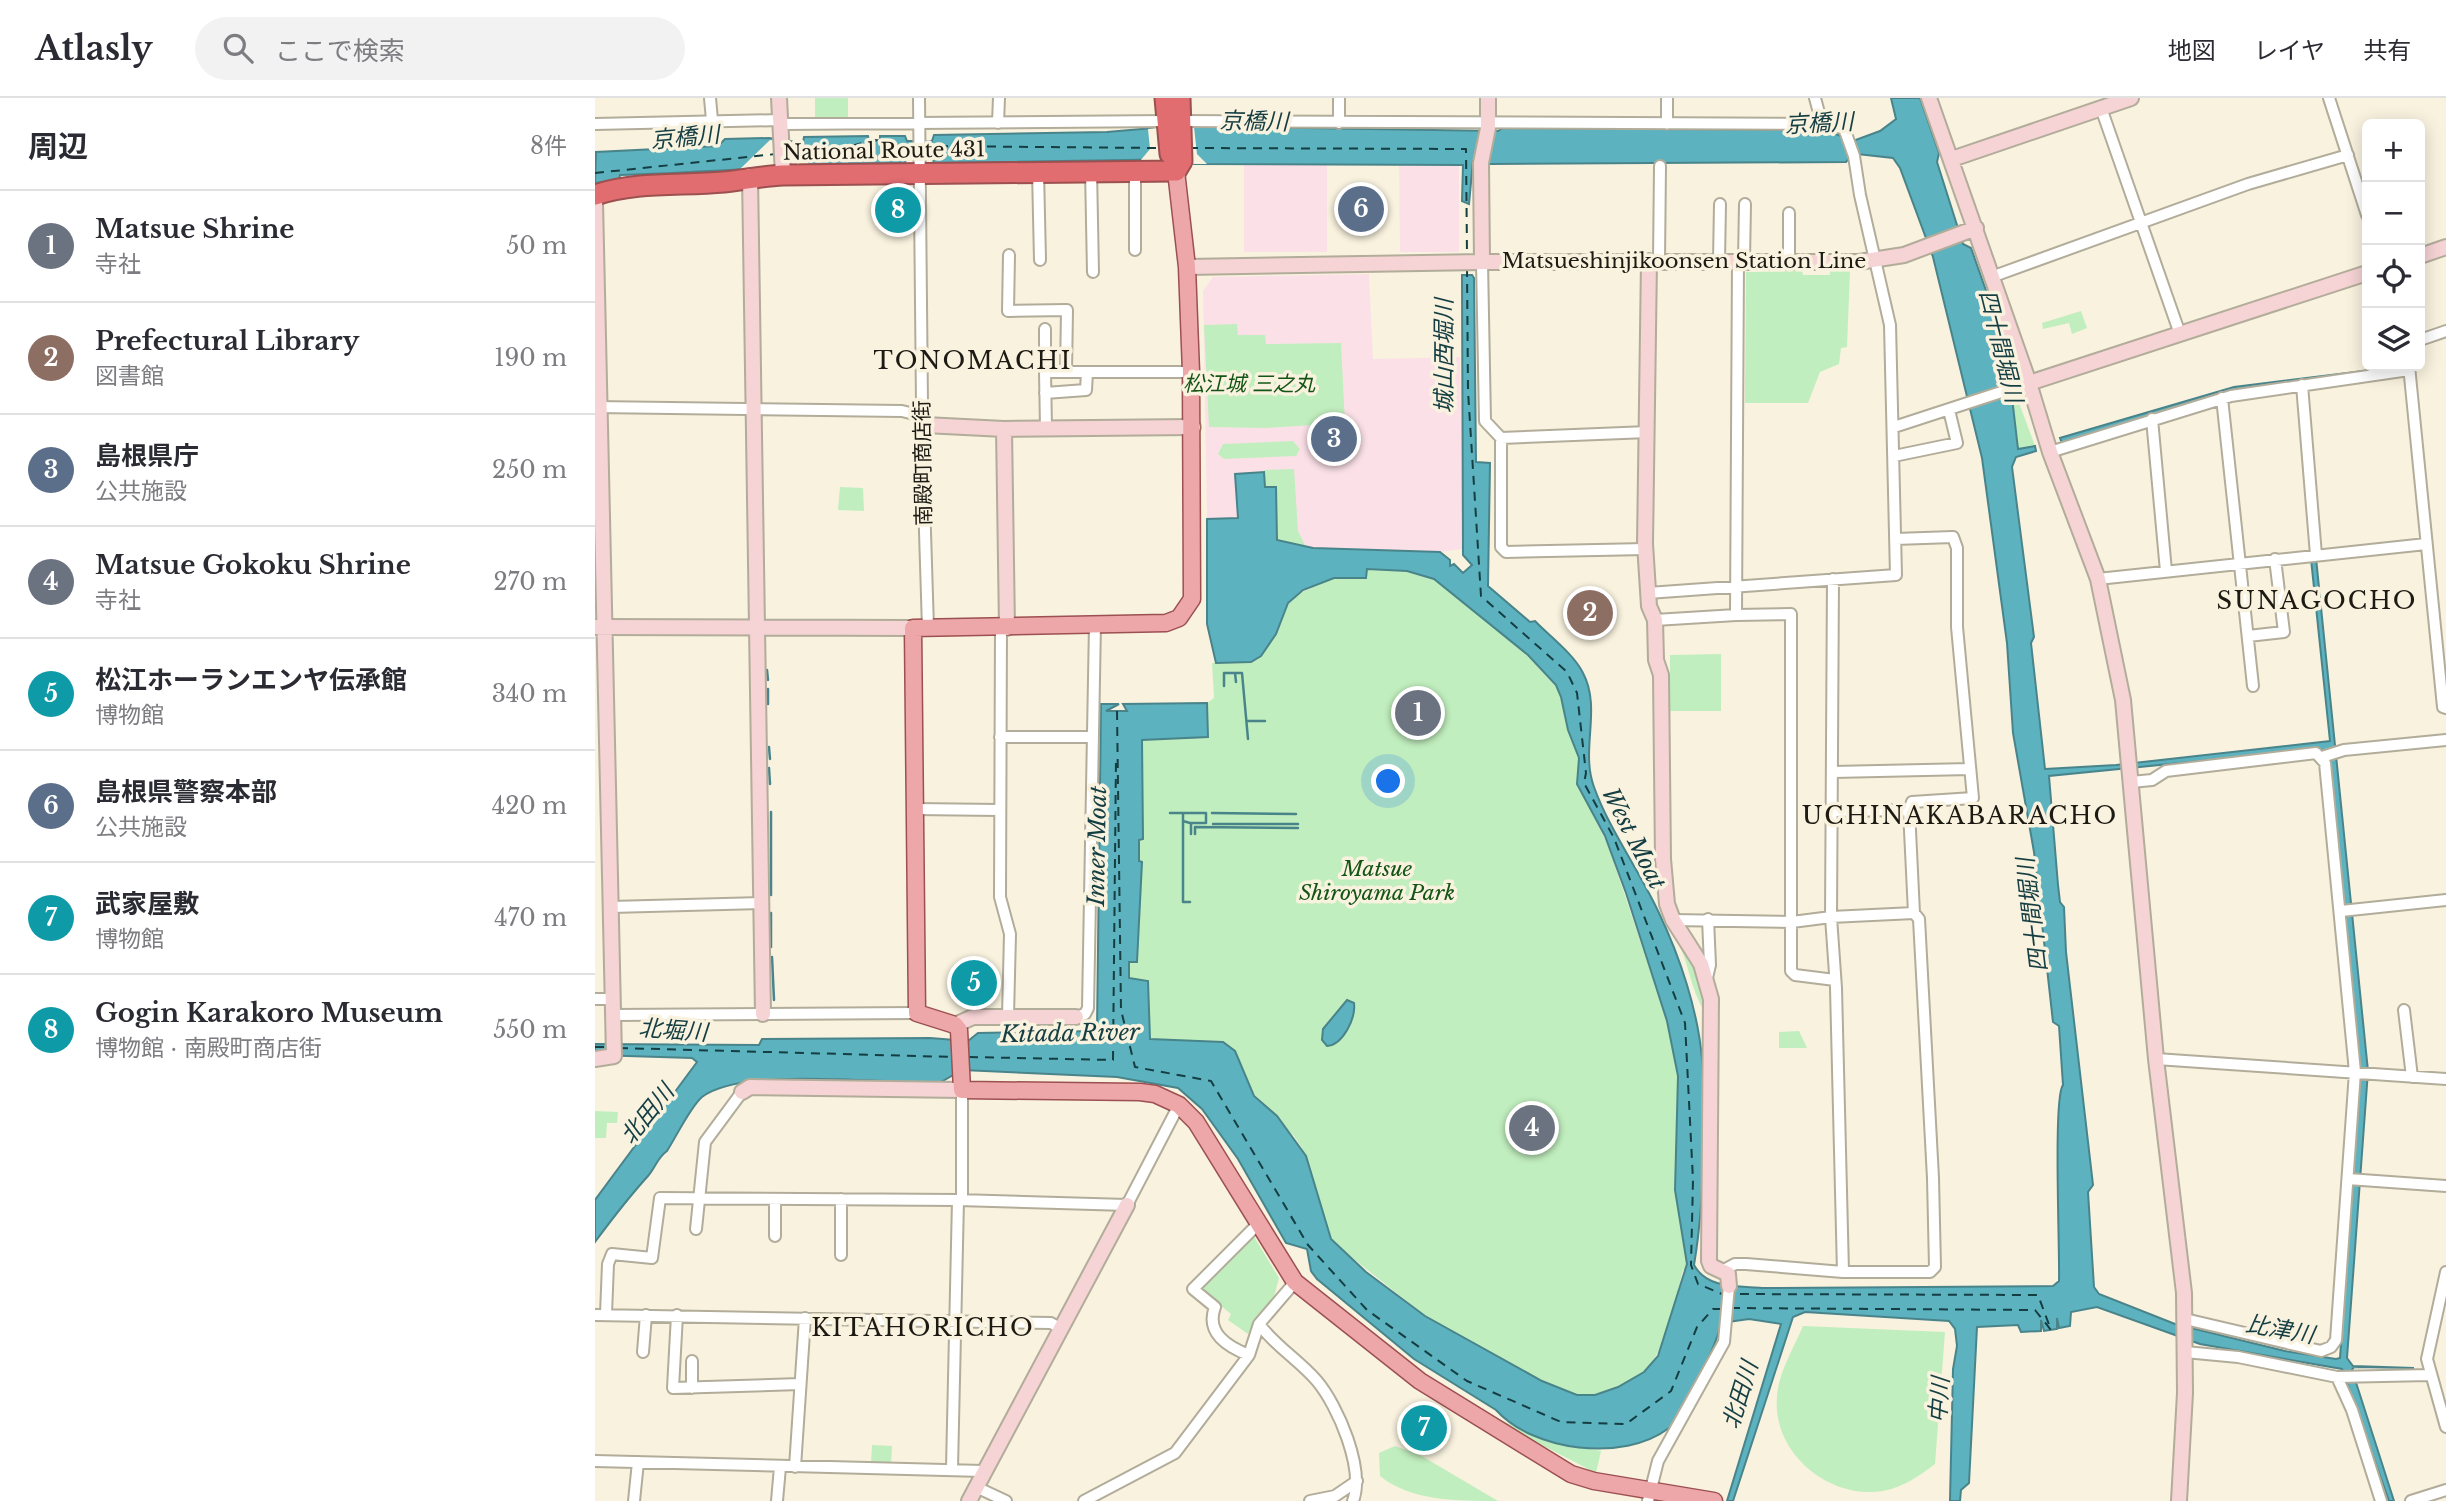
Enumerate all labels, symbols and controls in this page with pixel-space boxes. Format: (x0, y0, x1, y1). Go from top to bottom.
search box (195, 17, 685, 80)
text: Atlasly (35, 28, 153, 69)
icon: search (219, 29, 257, 67)
text: ここで検索 (275, 35, 405, 67)
text: 地図 (2168, 36, 2216, 65)
text: レイヤ (2254, 36, 2325, 65)
text: 共有 (2363, 36, 2411, 65)
water label: 京橋川 (1219, 106, 1292, 136)
water label: 京橋川 (1784, 107, 1857, 139)
map controls (2362, 119, 2425, 371)
button: + (2362, 119, 2425, 182)
water label: 京橋川 (649, 120, 724, 154)
text: 周辺 (28, 128, 88, 165)
text: 8件 (530, 132, 567, 160)
street label: National Route 431 (783, 136, 985, 166)
button: − (2362, 182, 2425, 245)
pin: 6 (1338, 183, 1384, 235)
pin: 8 (875, 184, 921, 236)
text: Matsue Shrine (95, 213, 295, 245)
text: 1 (46, 232, 56, 260)
text: 50 m (506, 232, 567, 260)
button: locate (2362, 245, 2425, 308)
street label: Matsueshinjikoonsen Station Line (1502, 248, 1866, 274)
text: 寺社 (95, 250, 141, 278)
water label: 四十間堀川 (1974, 287, 2029, 408)
water label: 城山西堀川 (1430, 296, 1458, 414)
button: layers (2362, 308, 2425, 371)
text: Prefectural Library (95, 325, 359, 357)
text: 2 (44, 344, 58, 372)
text: 190 m (494, 344, 567, 372)
district label: TONOMACHI (874, 346, 1072, 375)
text: 図書館 (95, 362, 164, 390)
park label: 松江城 三之丸 (1183, 371, 1316, 397)
street label: 南殿町商店街 (909, 400, 937, 526)
pin: 3 (1311, 413, 1357, 465)
text: 島根県庁 (95, 440, 199, 472)
text: 3 (44, 456, 58, 484)
text: 250 m (492, 456, 567, 484)
text: 公共施設 (95, 477, 187, 505)
text: Matsue Gokoku Shrine (95, 549, 411, 581)
text: 4 (43, 568, 59, 596)
text: 270 m (494, 568, 567, 596)
text: 寺社 (95, 586, 141, 614)
district label: SUNAGOCHO (2217, 586, 2417, 615)
pin: 2 (1567, 587, 1613, 639)
text: 松江ホーランエンヤ伝承館 (95, 664, 407, 696)
text: 5 (44, 680, 58, 708)
text: 340 m (492, 680, 567, 708)
pin: 1 (1395, 687, 1441, 739)
text: 博物館 (95, 701, 164, 729)
your location (1371, 764, 1405, 798)
text: 島根県警察本部 (95, 776, 277, 808)
water label: West Moat (1596, 782, 1672, 894)
water label: Inner Moat (1082, 785, 1112, 908)
text: 6 (43, 792, 59, 820)
text: 420 m (492, 792, 567, 820)
district label: UCHINAKABARACHO (1802, 801, 2118, 830)
text: 公共施設 (95, 813, 187, 841)
water label: 四十間堀川 (2011, 853, 2053, 974)
park label: Matsue Shiroyama Park (1299, 856, 1455, 906)
text: 武家屋敷 (95, 888, 199, 920)
text: 7 (45, 904, 57, 932)
text: 470 m (494, 904, 567, 932)
text: 博物館 (95, 925, 164, 953)
pin: 5 (951, 957, 997, 1009)
text: Gogin Karakoro Museum (95, 997, 443, 1029)
water label: 北堀川 (638, 1014, 711, 1047)
text: 8 (44, 1016, 58, 1044)
text: 550 m (493, 1016, 567, 1044)
water label: Kitada River (999, 1018, 1141, 1048)
text: 博物館 · 南殿町商店街 (95, 1034, 322, 1062)
water label: 北田川 (614, 1076, 681, 1150)
pin: 4 (1509, 1102, 1555, 1154)
water label: 比津川 (2244, 1309, 2319, 1349)
district label: KITAHORICHO (811, 1313, 1035, 1342)
water label: 北田川 (1717, 1355, 1764, 1432)
water label: 中川 (1923, 1373, 1955, 1424)
pin: 7 (1401, 1402, 1447, 1454)

